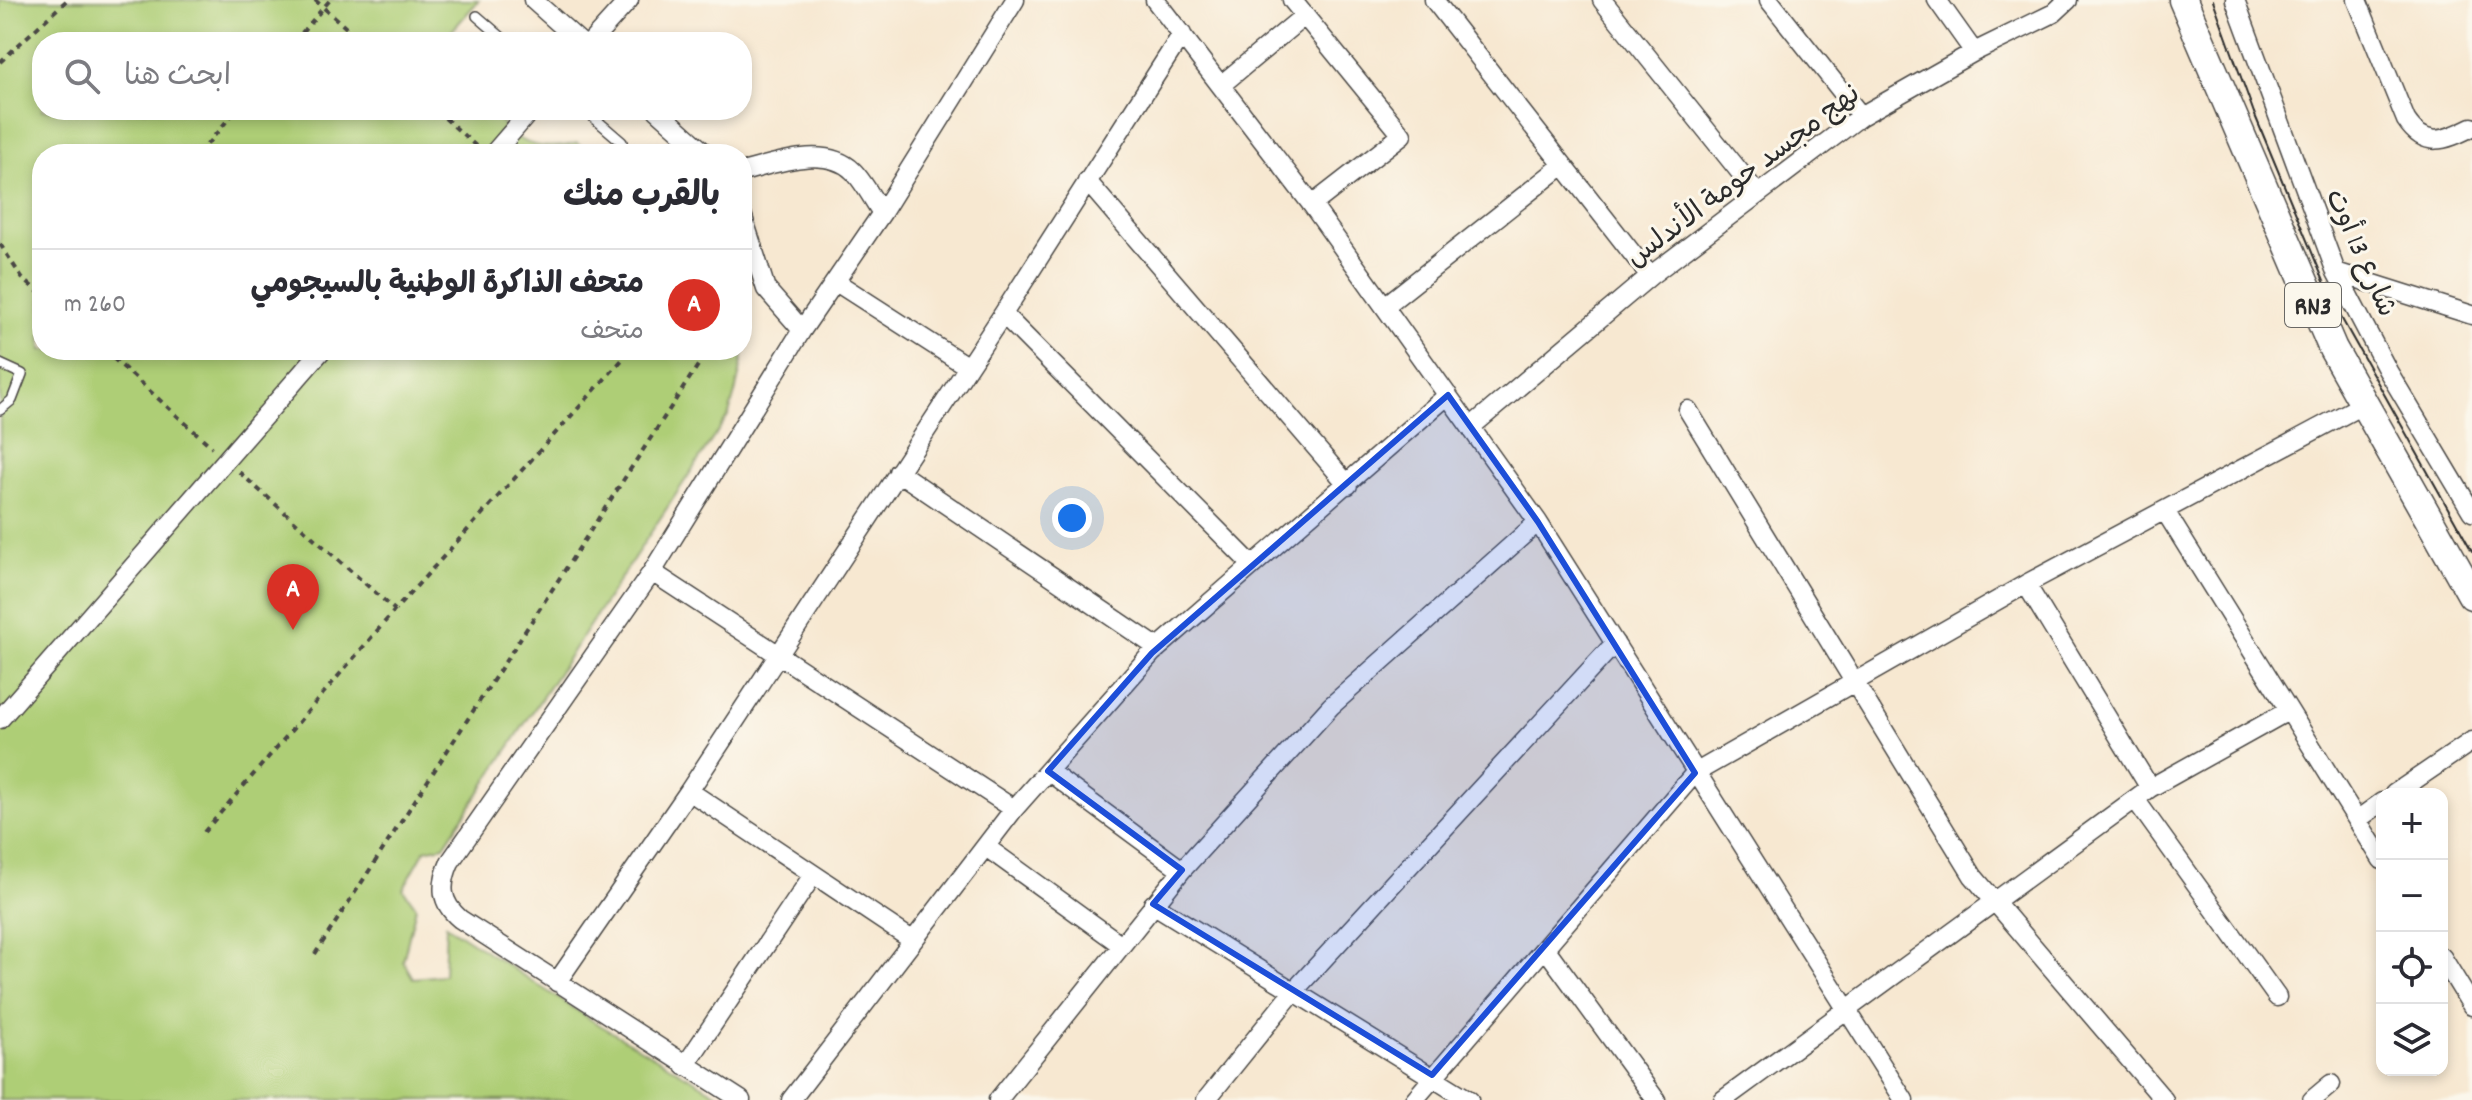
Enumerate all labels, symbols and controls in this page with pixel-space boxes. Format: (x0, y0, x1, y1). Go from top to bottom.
search box (32, 32, 752, 120)
icon: search (60, 54, 104, 98)
text: ابحث هنا (124, 57, 231, 100)
street label: نهج مجسد حومة الأندلس (1618, 74, 1871, 279)
text: بالقرب منك (563, 174, 720, 223)
street label: شارع 13 أوت (2312, 184, 2404, 324)
text: متحف الذاكرة الوطنية بالسيجومي (250, 265, 644, 308)
road number: RN3 (2285, 283, 2341, 327)
text: 260 m (64, 287, 126, 324)
text: A (687, 287, 701, 324)
text: متحف (580, 314, 644, 351)
your location (1052, 498, 1092, 538)
pin: A (267, 564, 319, 630)
map controls (2376, 788, 2448, 1076)
button: + (2376, 788, 2448, 860)
button: − (2376, 860, 2448, 932)
button: locate (2376, 932, 2448, 1004)
button: layers (2376, 1004, 2448, 1076)

